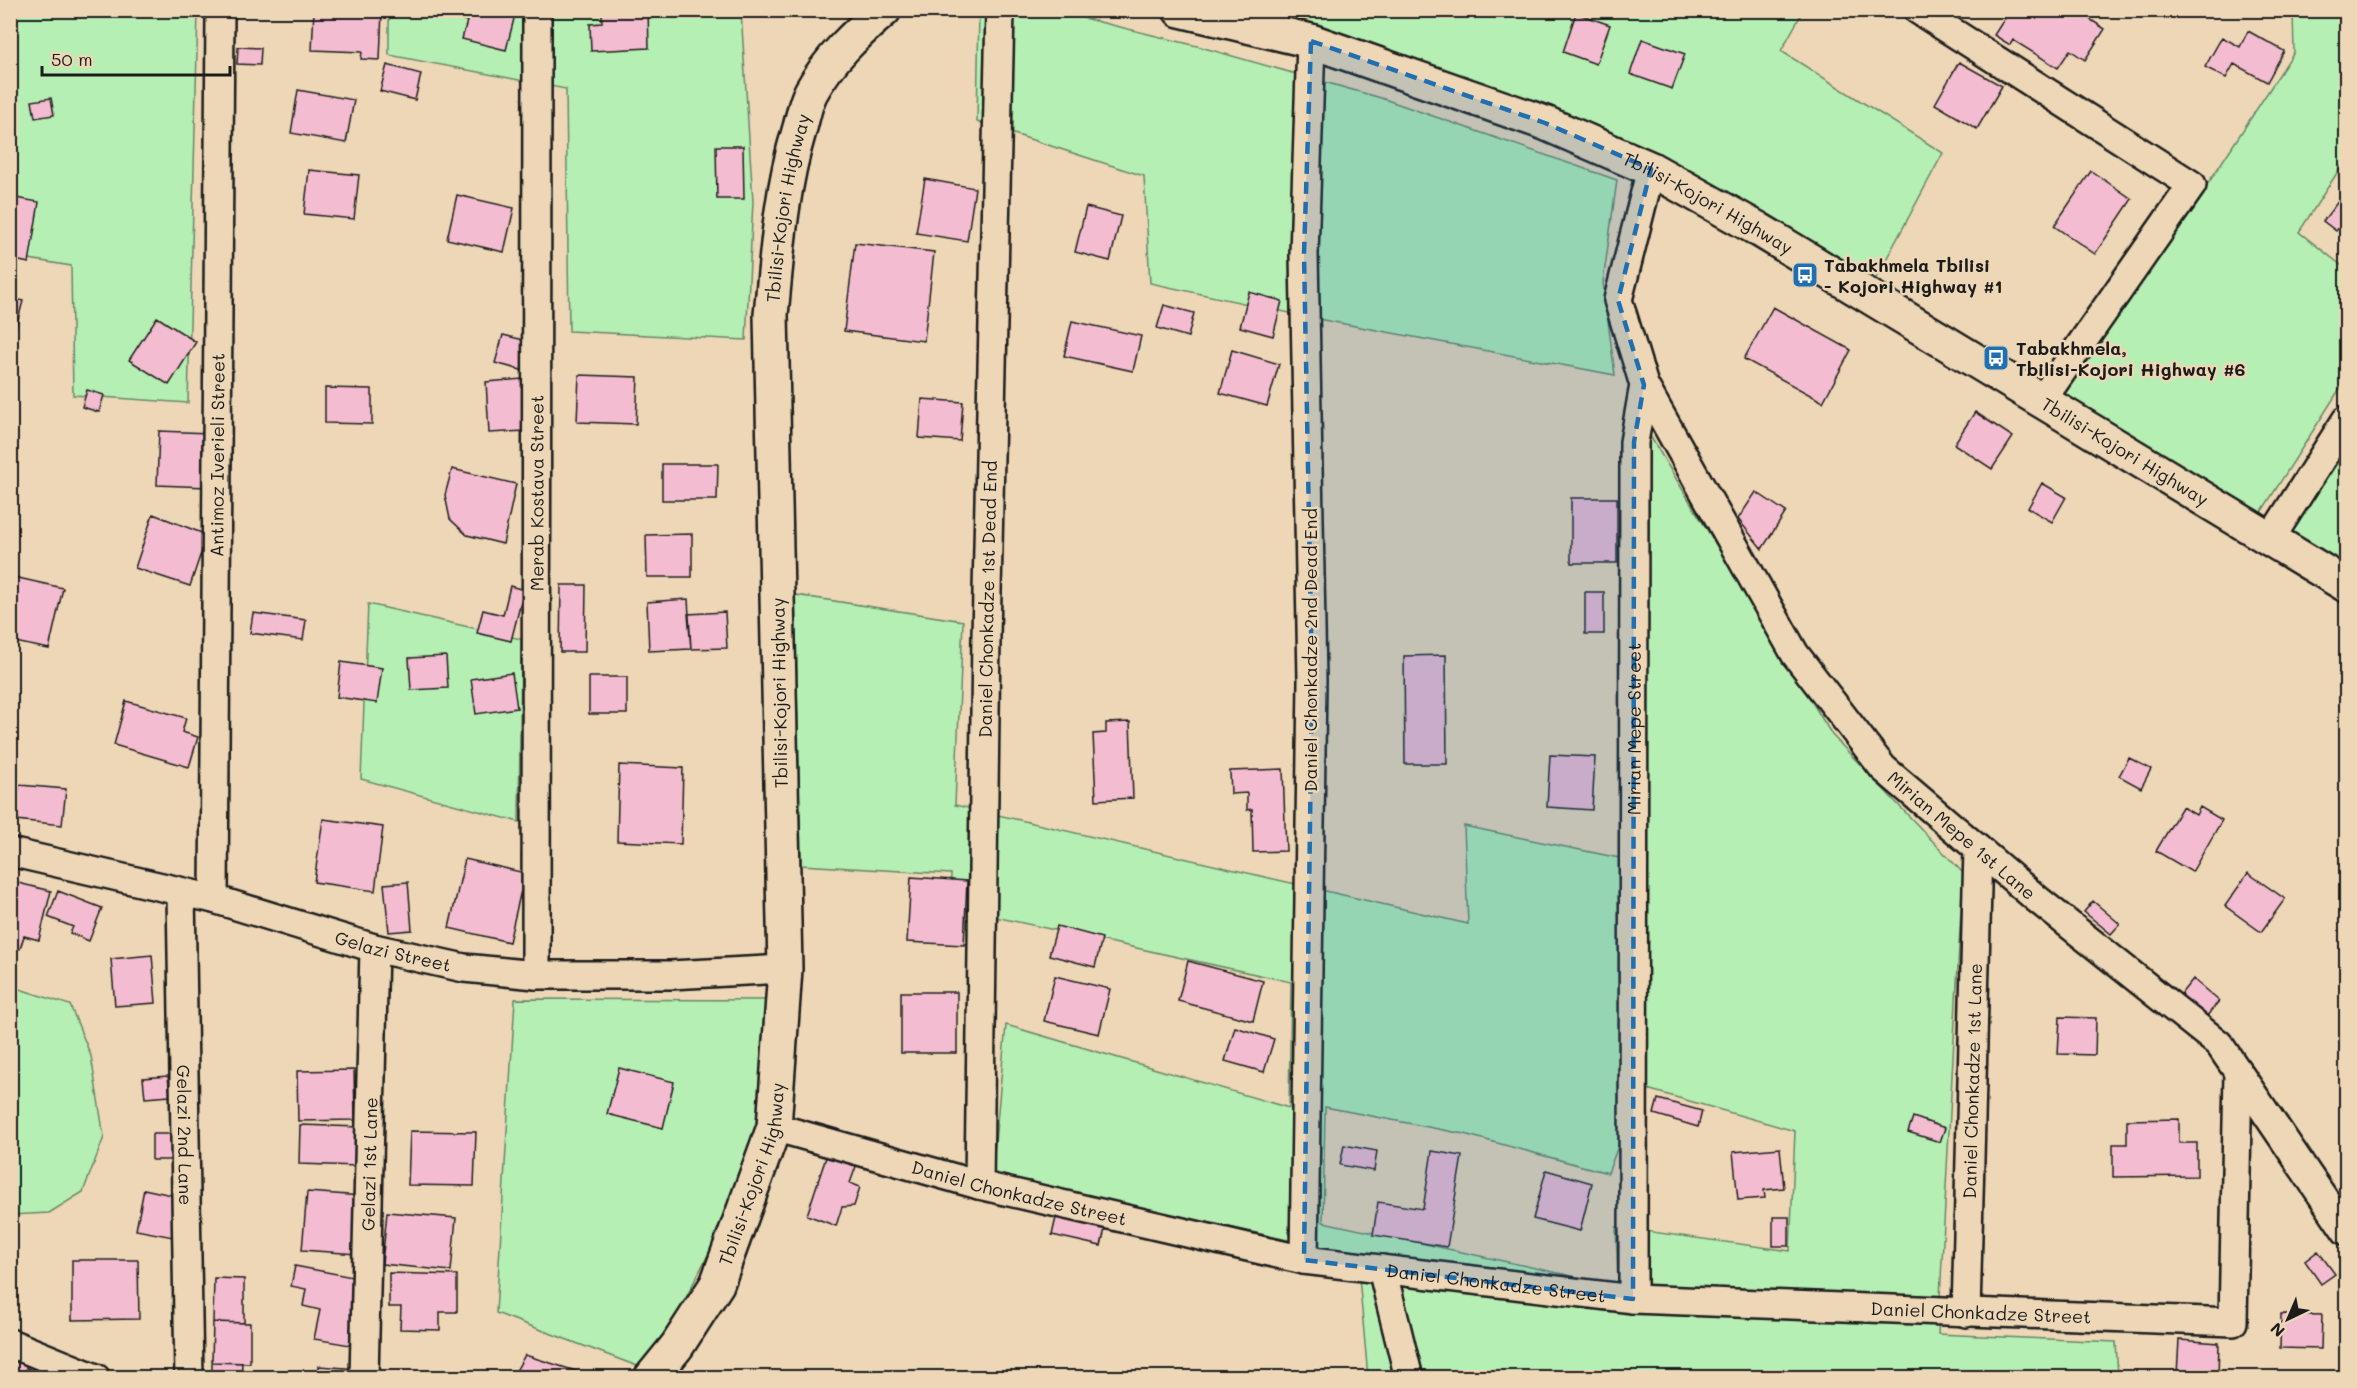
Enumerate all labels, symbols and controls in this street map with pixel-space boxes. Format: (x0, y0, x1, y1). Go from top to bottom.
scale bar (42, 39, 230, 77)
text: 50 m (51, 47, 93, 71)
street label: Tbilisi-Kojori Highway (760, 111, 815, 303)
street label: Tbilisi-Kojori Highway (1619, 146, 1797, 259)
place label: Tabakhmela Tbilisi - Kojori Highway #1 (1824, 253, 2003, 298)
bus stop icon: Tabakhmela Tbilisi - Kojori Highway #1 (1790, 260, 1820, 290)
place label: Tabakhmela, Tbilisi-Kojori Highway #6 (2016, 336, 2245, 381)
bus stop icon: Tabakhmela, Tbilisi-Kojori Highway #6 (1981, 343, 2011, 373)
street label: Antimoz Iverieli Street (204, 353, 230, 557)
street label: Tbilisi-Kojori Highway (2037, 392, 2213, 511)
street label: Merab Kostava Street (524, 395, 549, 591)
street label: Daniel Chonkadze 1st Dead End (973, 460, 1002, 738)
street label: Daniel Chonkadze 2nd Dead End (1298, 508, 1322, 792)
street label: Tbilisi-Kojori Highway (765, 597, 793, 789)
street label: Mirian Mepe Street (1622, 643, 1646, 815)
street label: Mirian Mepe 1st Lane (1883, 765, 2041, 905)
street label: Gelazi Street (332, 925, 453, 977)
street label: Daniel Chonkadze 1st Lane (1957, 963, 1987, 1199)
street label: Gelazi 2nd Lane (172, 1064, 198, 1205)
street label: Tbilisi-Kojori Highway (713, 1082, 789, 1269)
street label: Gelazi 1st Lane (355, 1097, 383, 1231)
street label: Daniel Chonkadze Street (909, 1155, 1129, 1231)
street label: Daniel Chonkadze Street (1385, 1258, 1607, 1308)
north arrow (2258, 1289, 2318, 1349)
street label: Daniel Chonkadze Street (1870, 1296, 2092, 1329)
text: N (2266, 1318, 2289, 1342)

